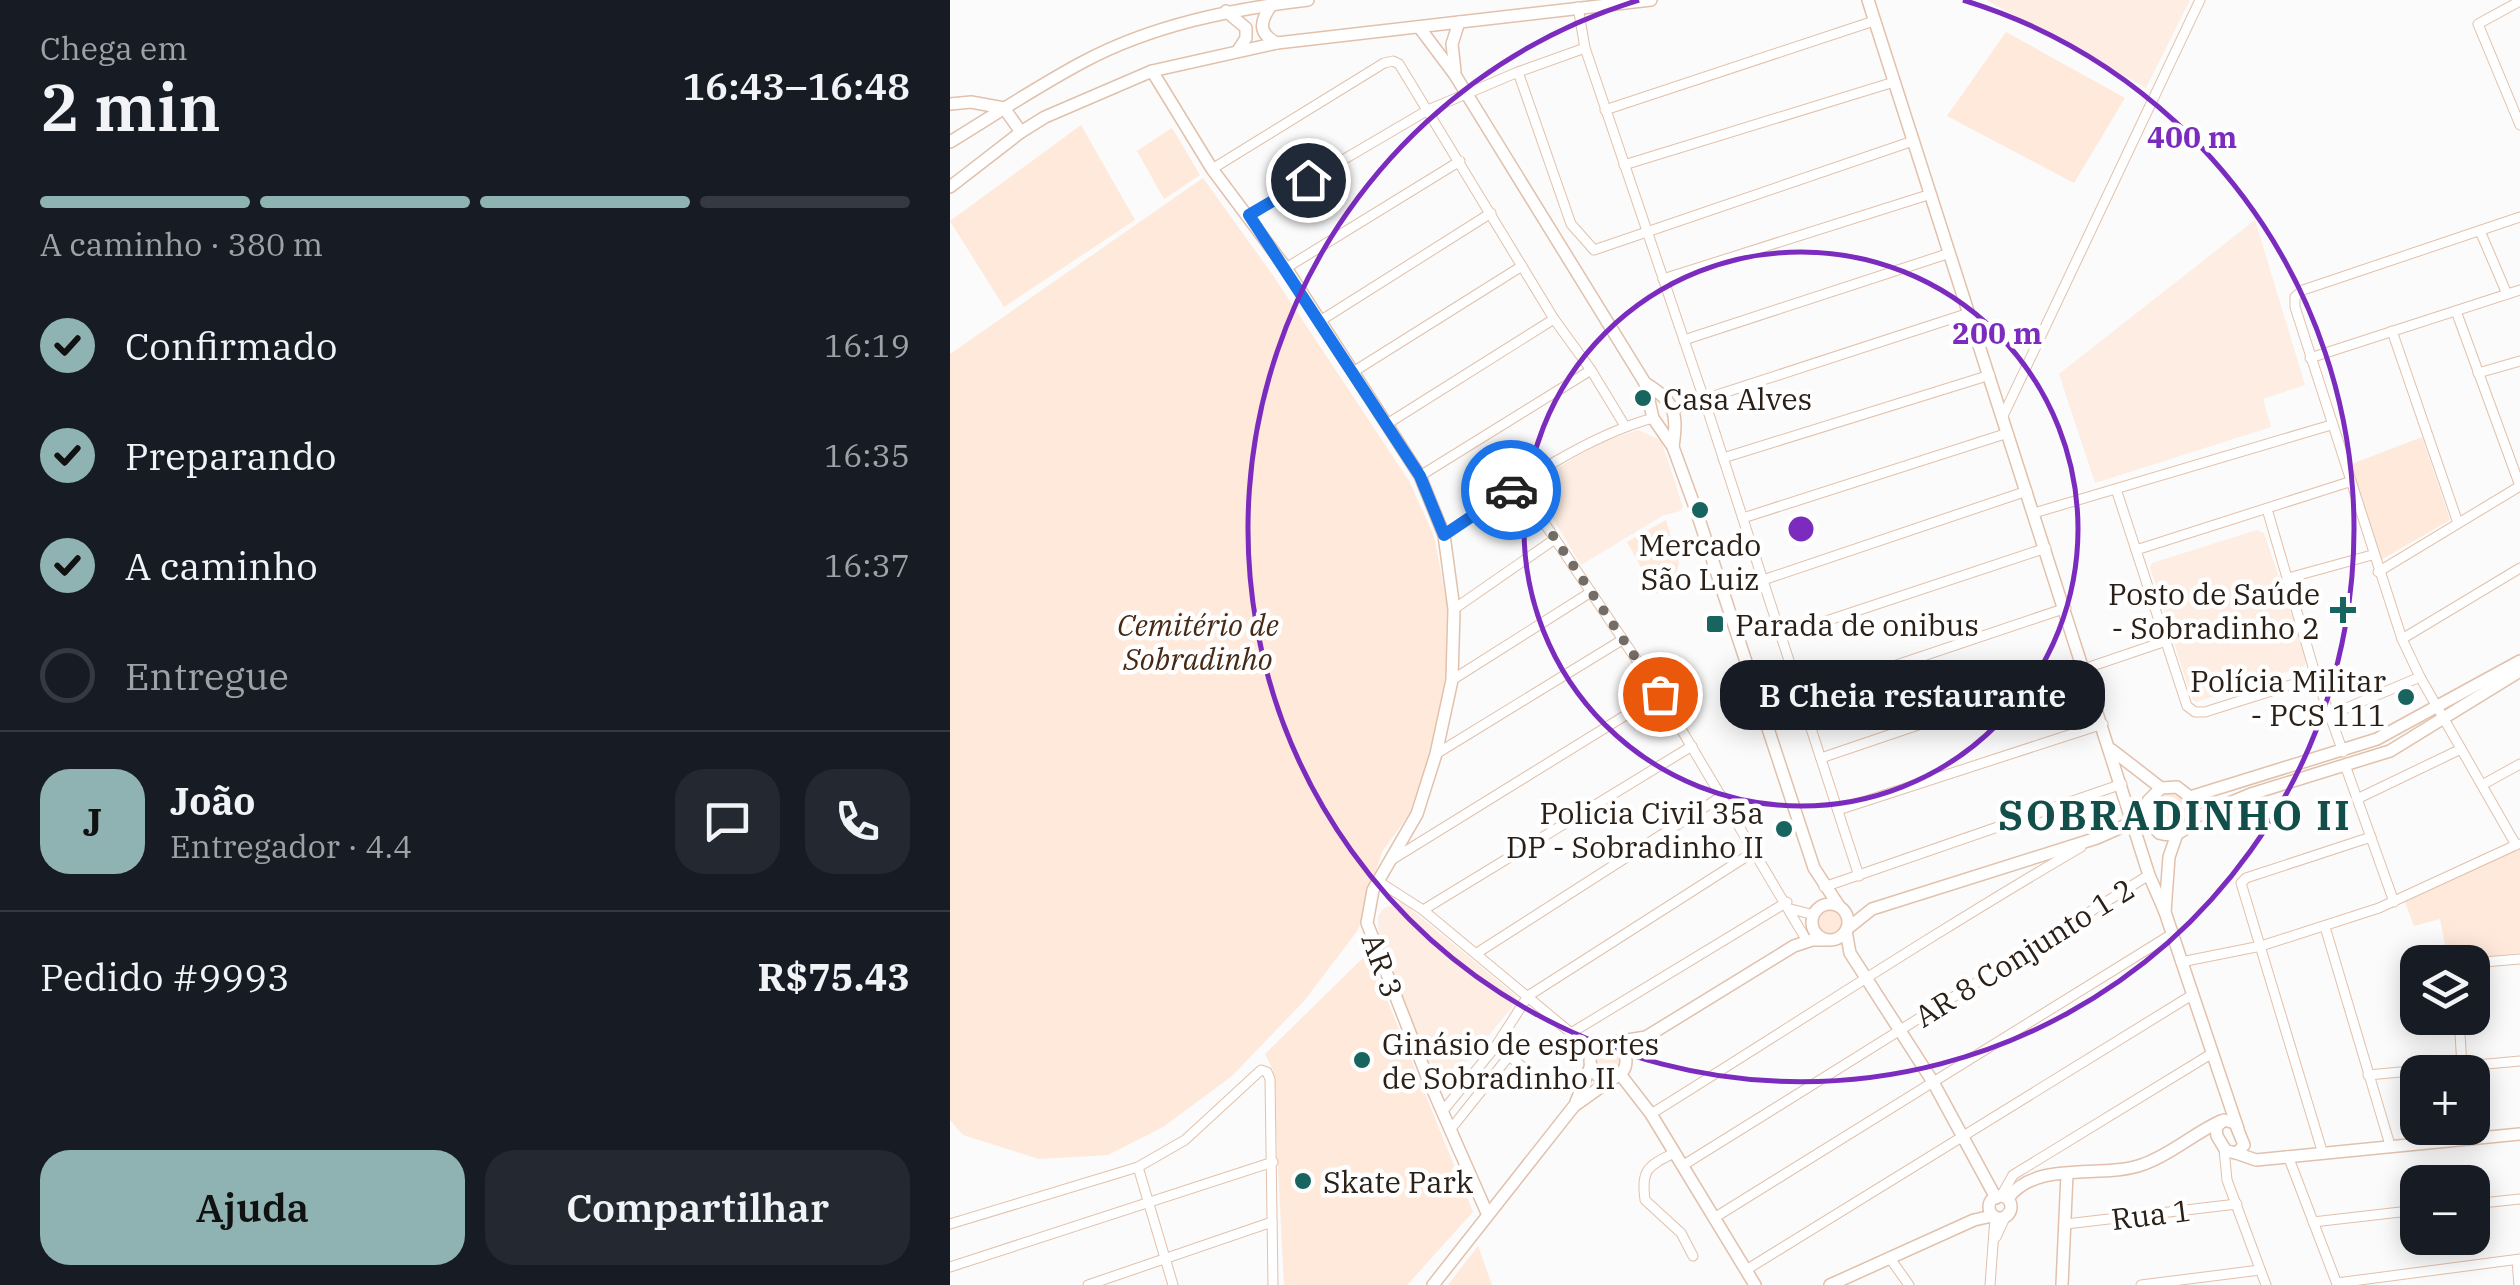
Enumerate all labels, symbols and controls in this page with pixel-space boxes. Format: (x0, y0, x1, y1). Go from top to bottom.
text: Chega em (40, 27, 188, 69)
text: 16:43–16:48 (683, 61, 910, 110)
text: 2 min (40, 64, 221, 149)
text: 400 m (2147, 117, 2237, 156)
pin (1266, 138, 1351, 223)
icon: home (1281, 153, 1336, 208)
text: A caminho · 380 m (40, 223, 323, 265)
text: 200 m (1952, 313, 2042, 352)
icon: check (40, 318, 95, 373)
text: Confirmado (125, 321, 337, 370)
text: 16:19 (824, 324, 910, 366)
place label: Casa Alves (1663, 379, 1812, 418)
marker: Casa Alves (1632, 387, 1654, 409)
icon: check (40, 428, 95, 483)
text: Preparando (125, 431, 336, 480)
text: 16:35 (824, 434, 910, 476)
courier (1461, 440, 1561, 540)
icon: car (1484, 463, 1539, 518)
marker: Mercado São Luiz (1689, 499, 1711, 521)
centre of rings (1783, 511, 1819, 547)
place label: Mercado São Luiz (1639, 525, 1761, 598)
icon: check (40, 538, 95, 593)
text: A caminho (125, 541, 318, 590)
text: 16:37 (824, 544, 910, 586)
place label: Posto de Saúde - Sobradinho 2 (2108, 574, 2320, 647)
marker: Posto de Saúde - Sobradinho 2 (2330, 597, 2356, 623)
park label: Cemitério de Sobradinho (1117, 605, 1279, 678)
place label: Parada de onibus (1735, 605, 1979, 644)
marker: Parada de onibus (1704, 613, 1726, 635)
text: Entregue (125, 651, 289, 700)
pin (1618, 652, 1703, 737)
callout: B Cheia restaurante (1720, 659, 2105, 729)
place label: Polícia Militar - PCS 111 (2190, 661, 2386, 734)
icon: bag (1633, 667, 1688, 722)
text: B Cheia restaurante (1759, 674, 2066, 716)
marker: Polícia Militar - PCS 111 (2395, 686, 2417, 708)
button: chat (675, 769, 780, 874)
button: phone (805, 769, 910, 874)
text: João (170, 776, 255, 825)
district label: SOBRADINHO II (1998, 789, 2352, 841)
place label: Policia Civil 35a DP - Sobradinho II (1506, 793, 1764, 866)
text: J (83, 797, 102, 846)
marker: Policia Civil 35a DP - Sobradinho II (1773, 818, 1795, 840)
text: Entregador · 4.4 (170, 825, 412, 867)
street label: AR 8 Conjunto 1 2 (1907, 869, 2141, 1035)
street label: AR 3 (1353, 927, 1413, 1003)
map controls (2400, 945, 2490, 1255)
button: layers (2400, 945, 2490, 1035)
text: Pedido #9993 (40, 952, 290, 1001)
text: R$75.43 (758, 952, 910, 1001)
place label: Ginásio de esportes de Sobradinho II (1382, 1024, 1659, 1097)
marker: Ginásio de esportes de Sobradinho II (1351, 1049, 1373, 1071)
button: + (2400, 1055, 2490, 1145)
button: Ajuda (40, 1150, 465, 1265)
button: Compartilhar (485, 1150, 910, 1265)
place label: Skate Park (1323, 1162, 1474, 1201)
button: − (2400, 1165, 2490, 1255)
marker: Skate Park (1292, 1170, 1314, 1192)
street label: Rua 1 (2109, 1190, 2193, 1238)

